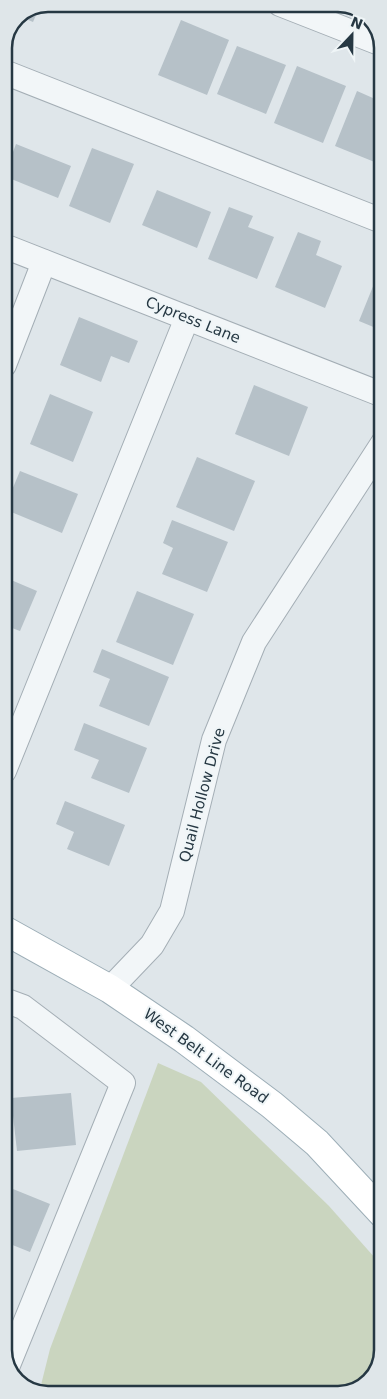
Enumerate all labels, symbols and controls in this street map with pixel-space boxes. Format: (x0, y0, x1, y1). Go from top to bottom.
north arrow (327, 10, 377, 60)
text: N (348, 13, 365, 33)
street label: Cypress Lane (143, 293, 243, 347)
street label: Quail Hollow Drive (175, 726, 229, 864)
street label: West Belt Line Road (140, 1005, 272, 1107)

